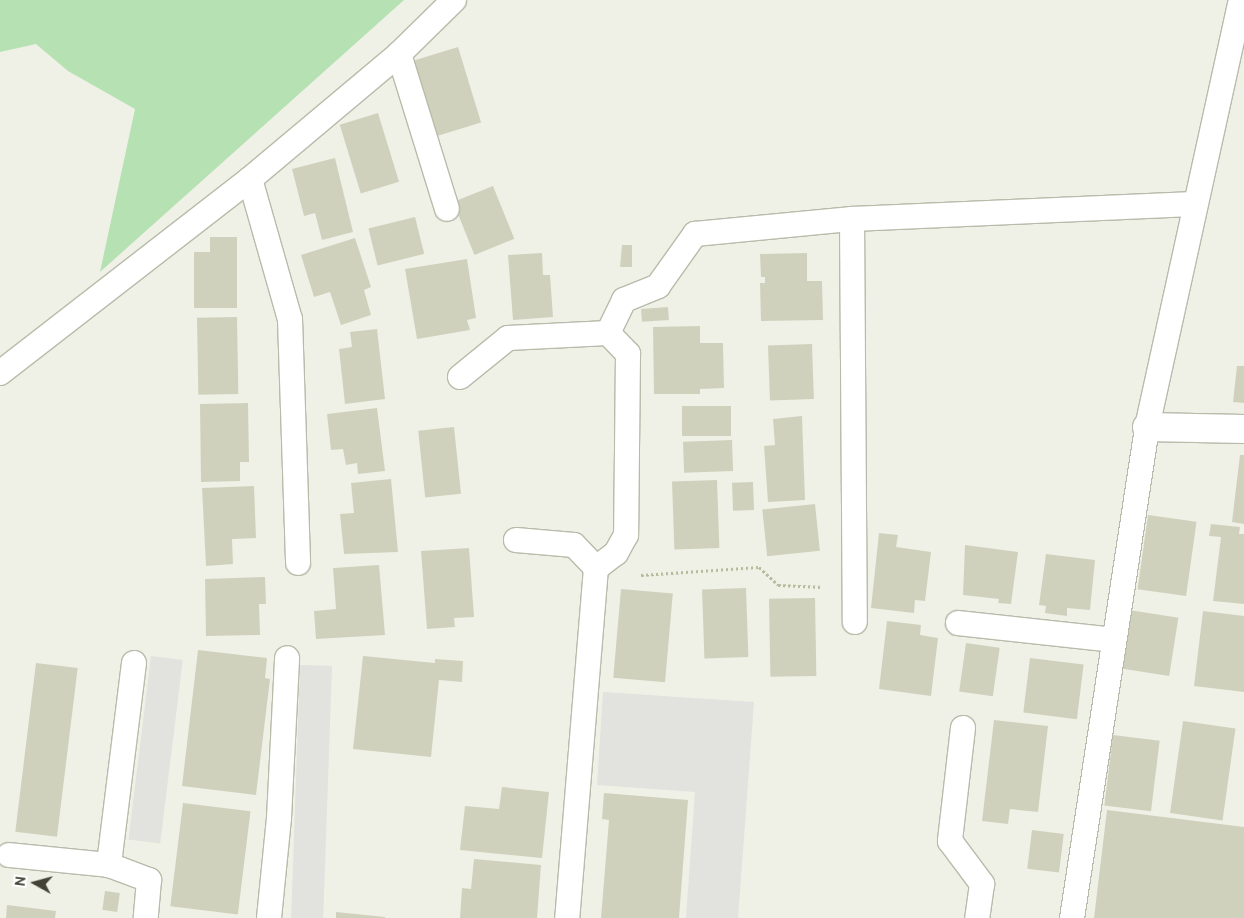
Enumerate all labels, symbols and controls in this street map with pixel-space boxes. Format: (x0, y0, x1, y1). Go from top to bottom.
north arrow (10, 858, 60, 908)
text: N (11, 875, 30, 887)

